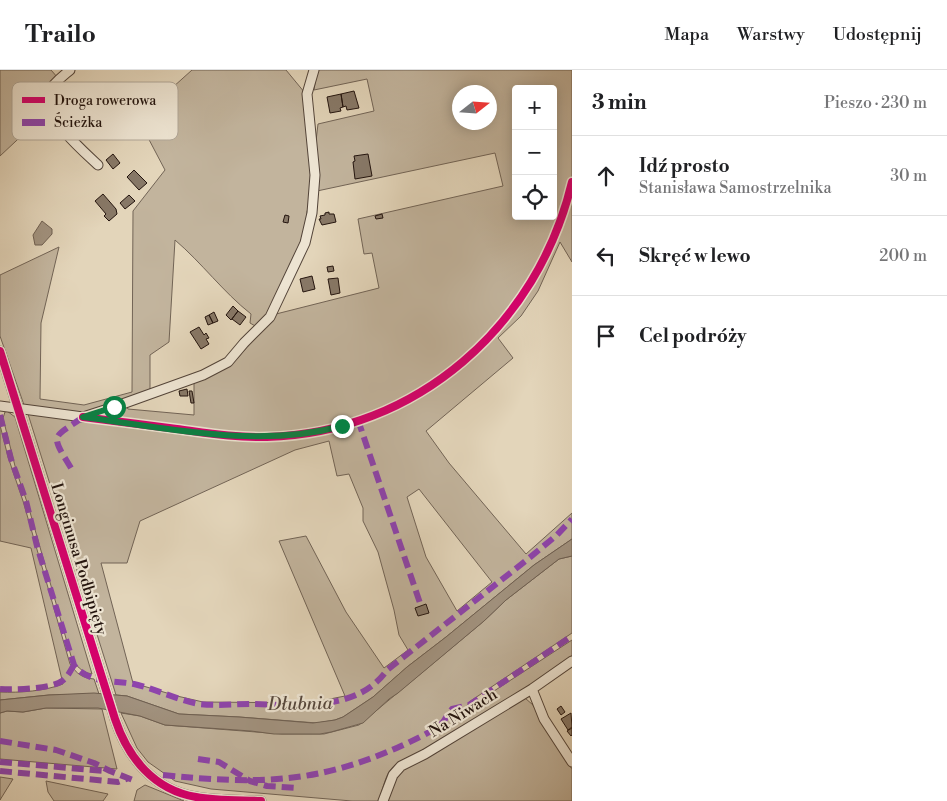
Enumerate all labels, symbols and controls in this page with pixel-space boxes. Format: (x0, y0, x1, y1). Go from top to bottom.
text: Trailo (25, 20, 96, 50)
text: Mapa (665, 23, 709, 46)
text: Warstwy (737, 23, 805, 46)
text: Udostępnij (833, 23, 922, 46)
legend (12, 82, 178, 140)
north arrow (452, 85, 497, 130)
map controls (512, 85, 557, 220)
button: + (512, 85, 557, 130)
text: 3 min (592, 90, 647, 116)
text: Droga rowerowa (54, 92, 157, 110)
text: Pieszo · 230 m (824, 93, 927, 113)
text: Ścieżka (54, 112, 103, 132)
button: − (512, 130, 557, 175)
text: Idź prosto (639, 154, 730, 178)
icon: ahead (592, 162, 620, 190)
text: 30 m (890, 166, 927, 186)
button: locate (512, 175, 557, 220)
text: Stanisława Samostrzelnika (639, 178, 832, 198)
icon: left (592, 242, 620, 270)
text: Skręć w lewo (639, 244, 751, 268)
text: 200 m (879, 246, 927, 266)
icon: arrive (592, 322, 620, 350)
text: Cel podróży (639, 324, 746, 348)
route start (103, 396, 126, 419)
route end (331, 415, 354, 438)
street label: Longinusa Podbipięty (46, 480, 112, 638)
street label: Na Niwach (425, 684, 501, 742)
water label: Dłubnia (266, 692, 334, 716)

